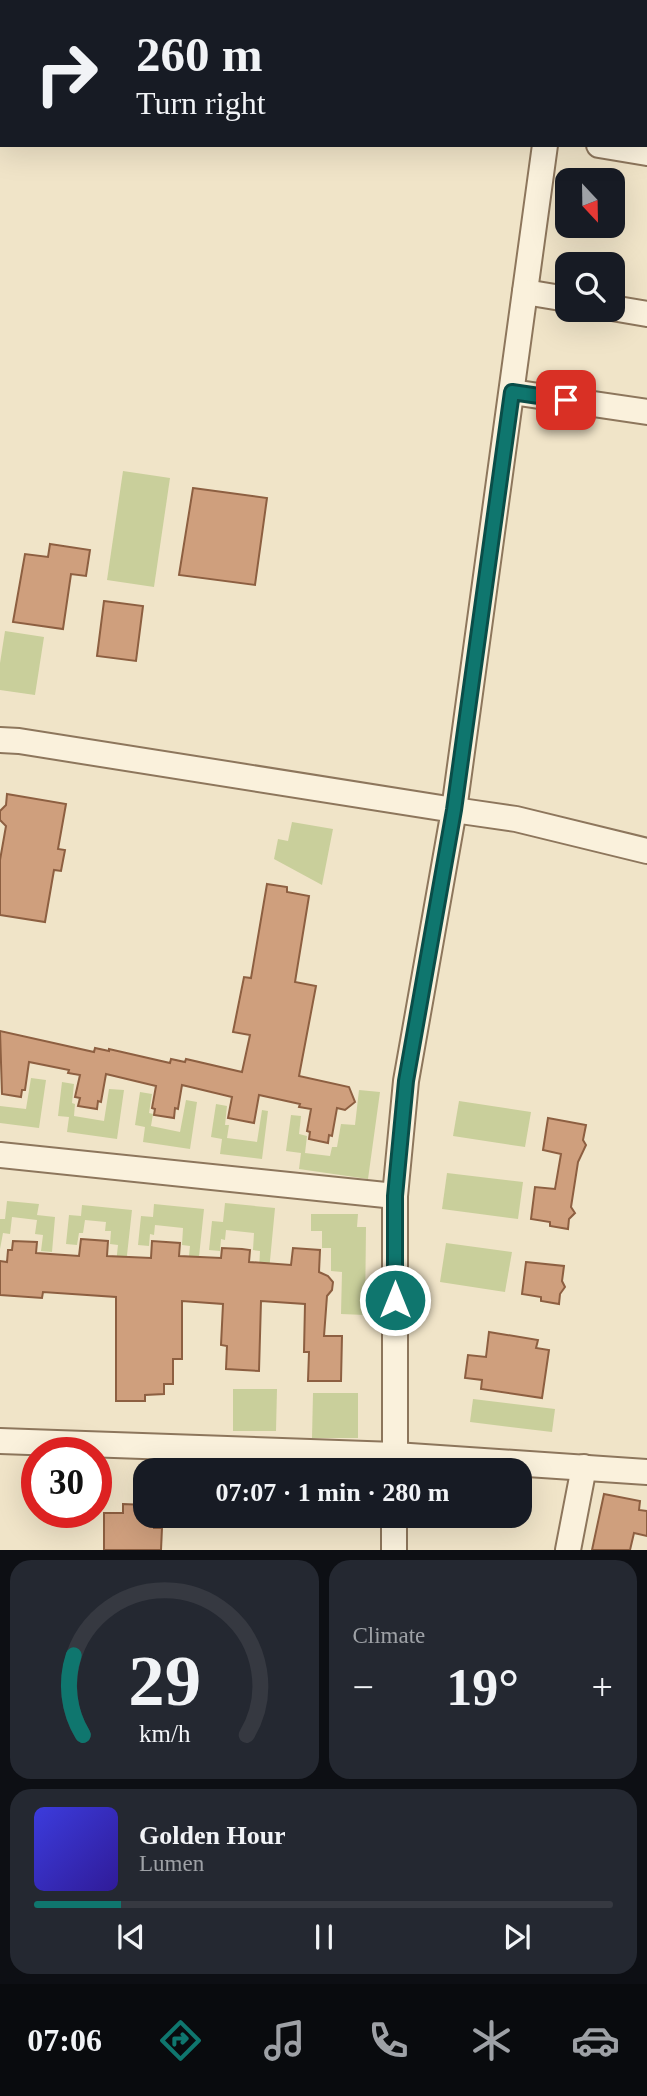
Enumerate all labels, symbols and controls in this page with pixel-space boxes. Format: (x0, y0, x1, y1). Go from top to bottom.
text: 260 m (136, 27, 263, 82)
icon: right (21, 28, 112, 119)
text: Turn right (136, 85, 266, 121)
north arrow (555, 168, 625, 238)
map controls (555, 168, 625, 322)
button: search (555, 252, 625, 322)
pin (536, 370, 596, 430)
icon: arrive (547, 381, 585, 419)
position arrow (358, 1263, 432, 1337)
speed limit sign: 30 (21, 1437, 112, 1528)
text: 07:07 · 1 min · 280 m (216, 1478, 450, 1507)
text: Climate (353, 1623, 425, 1648)
text: 29 (128, 1641, 201, 1722)
text: 19° (446, 1659, 519, 1716)
text: − (353, 1666, 374, 1708)
text: + (592, 1666, 613, 1708)
text: km/h (139, 1720, 190, 1747)
text: Golden Hour (139, 1821, 286, 1850)
text: Lumen (139, 1851, 204, 1876)
icon: previous (112, 1918, 150, 1956)
icon: pause (305, 1918, 343, 1956)
icon: next (498, 1918, 536, 1956)
icon: directions (156, 2016, 205, 2065)
icon: music (260, 2016, 309, 2065)
icon: phone (364, 2016, 413, 2065)
icon: climate (467, 2016, 516, 2065)
icon: car (571, 2016, 620, 2065)
text: 07:06 (27, 2022, 102, 2058)

